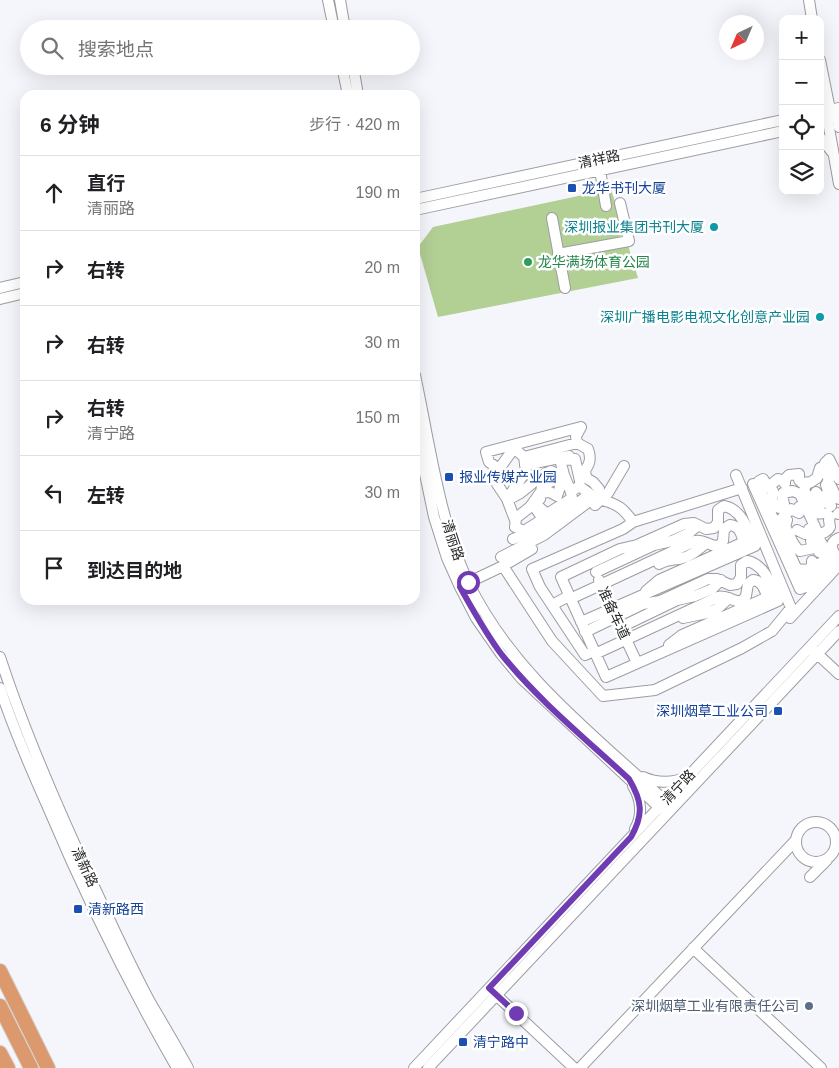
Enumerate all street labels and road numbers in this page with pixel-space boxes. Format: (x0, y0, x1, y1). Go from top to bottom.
street label: 清祥路 (577, 147, 621, 171)
street label: 清丽路 (439, 518, 467, 562)
street label: 准备车道 (595, 584, 633, 642)
street label: 清宁路 (658, 766, 698, 808)
street label: 清新路 (69, 845, 101, 889)

